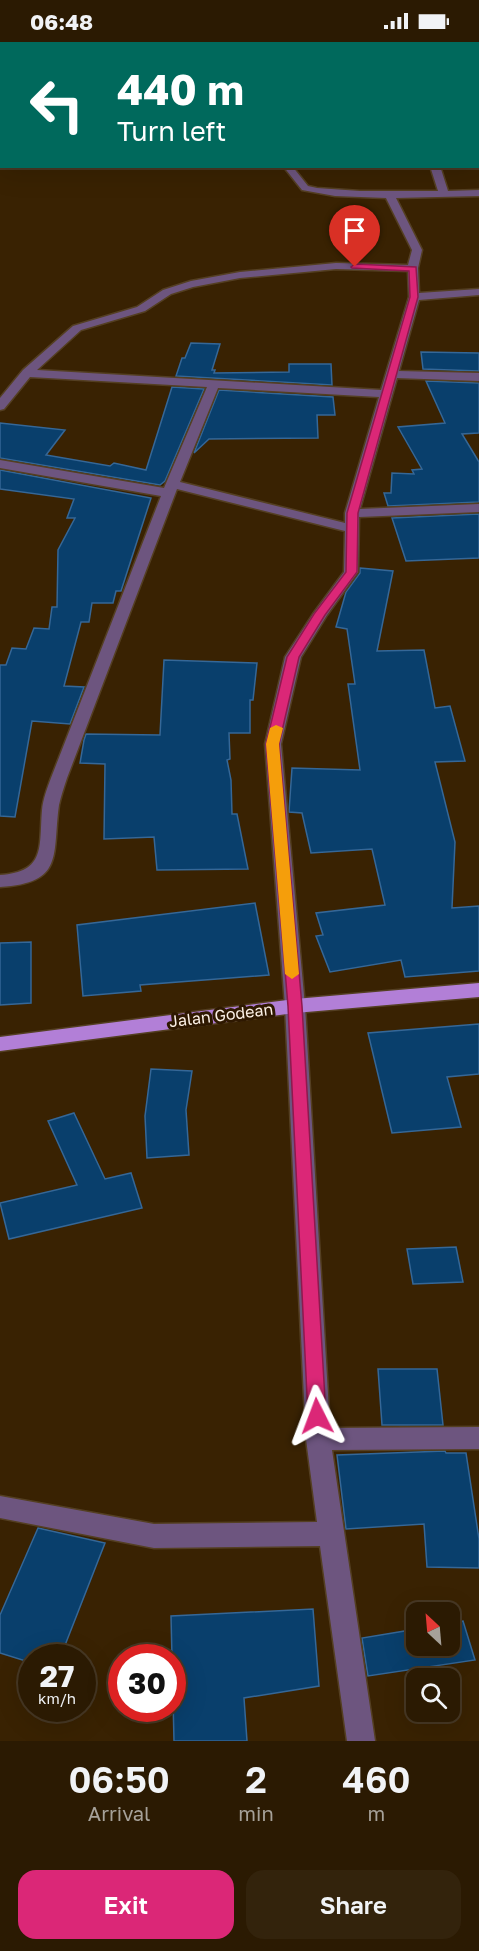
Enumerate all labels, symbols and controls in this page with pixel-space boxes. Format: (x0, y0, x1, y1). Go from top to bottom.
text: 06:48 (30, 8, 93, 35)
text: 440 m (117, 64, 244, 114)
icon: left (18, 66, 96, 144)
text: Turn left (117, 115, 226, 147)
pin (329, 205, 380, 267)
icon: arrive (338, 214, 371, 247)
street label: Jalan Godean (168, 999, 274, 1031)
position arrow (285, 1384, 349, 1448)
north arrow (406, 1602, 460, 1656)
map controls (406, 1602, 460, 1722)
speed limit sign: 30 (108, 1644, 186, 1722)
text: 27 (40, 1658, 74, 1694)
button: search (406, 1668, 460, 1722)
text: km/h (38, 1689, 76, 1707)
text: 06:50 (69, 1758, 170, 1801)
text: 2 (245, 1758, 267, 1801)
text: 460 (342, 1758, 410, 1801)
text: Arrival (88, 1801, 151, 1825)
text: min (238, 1801, 274, 1825)
text: m (368, 1801, 385, 1825)
button: Exit (18, 1870, 234, 1939)
button: Share (246, 1870, 461, 1939)

